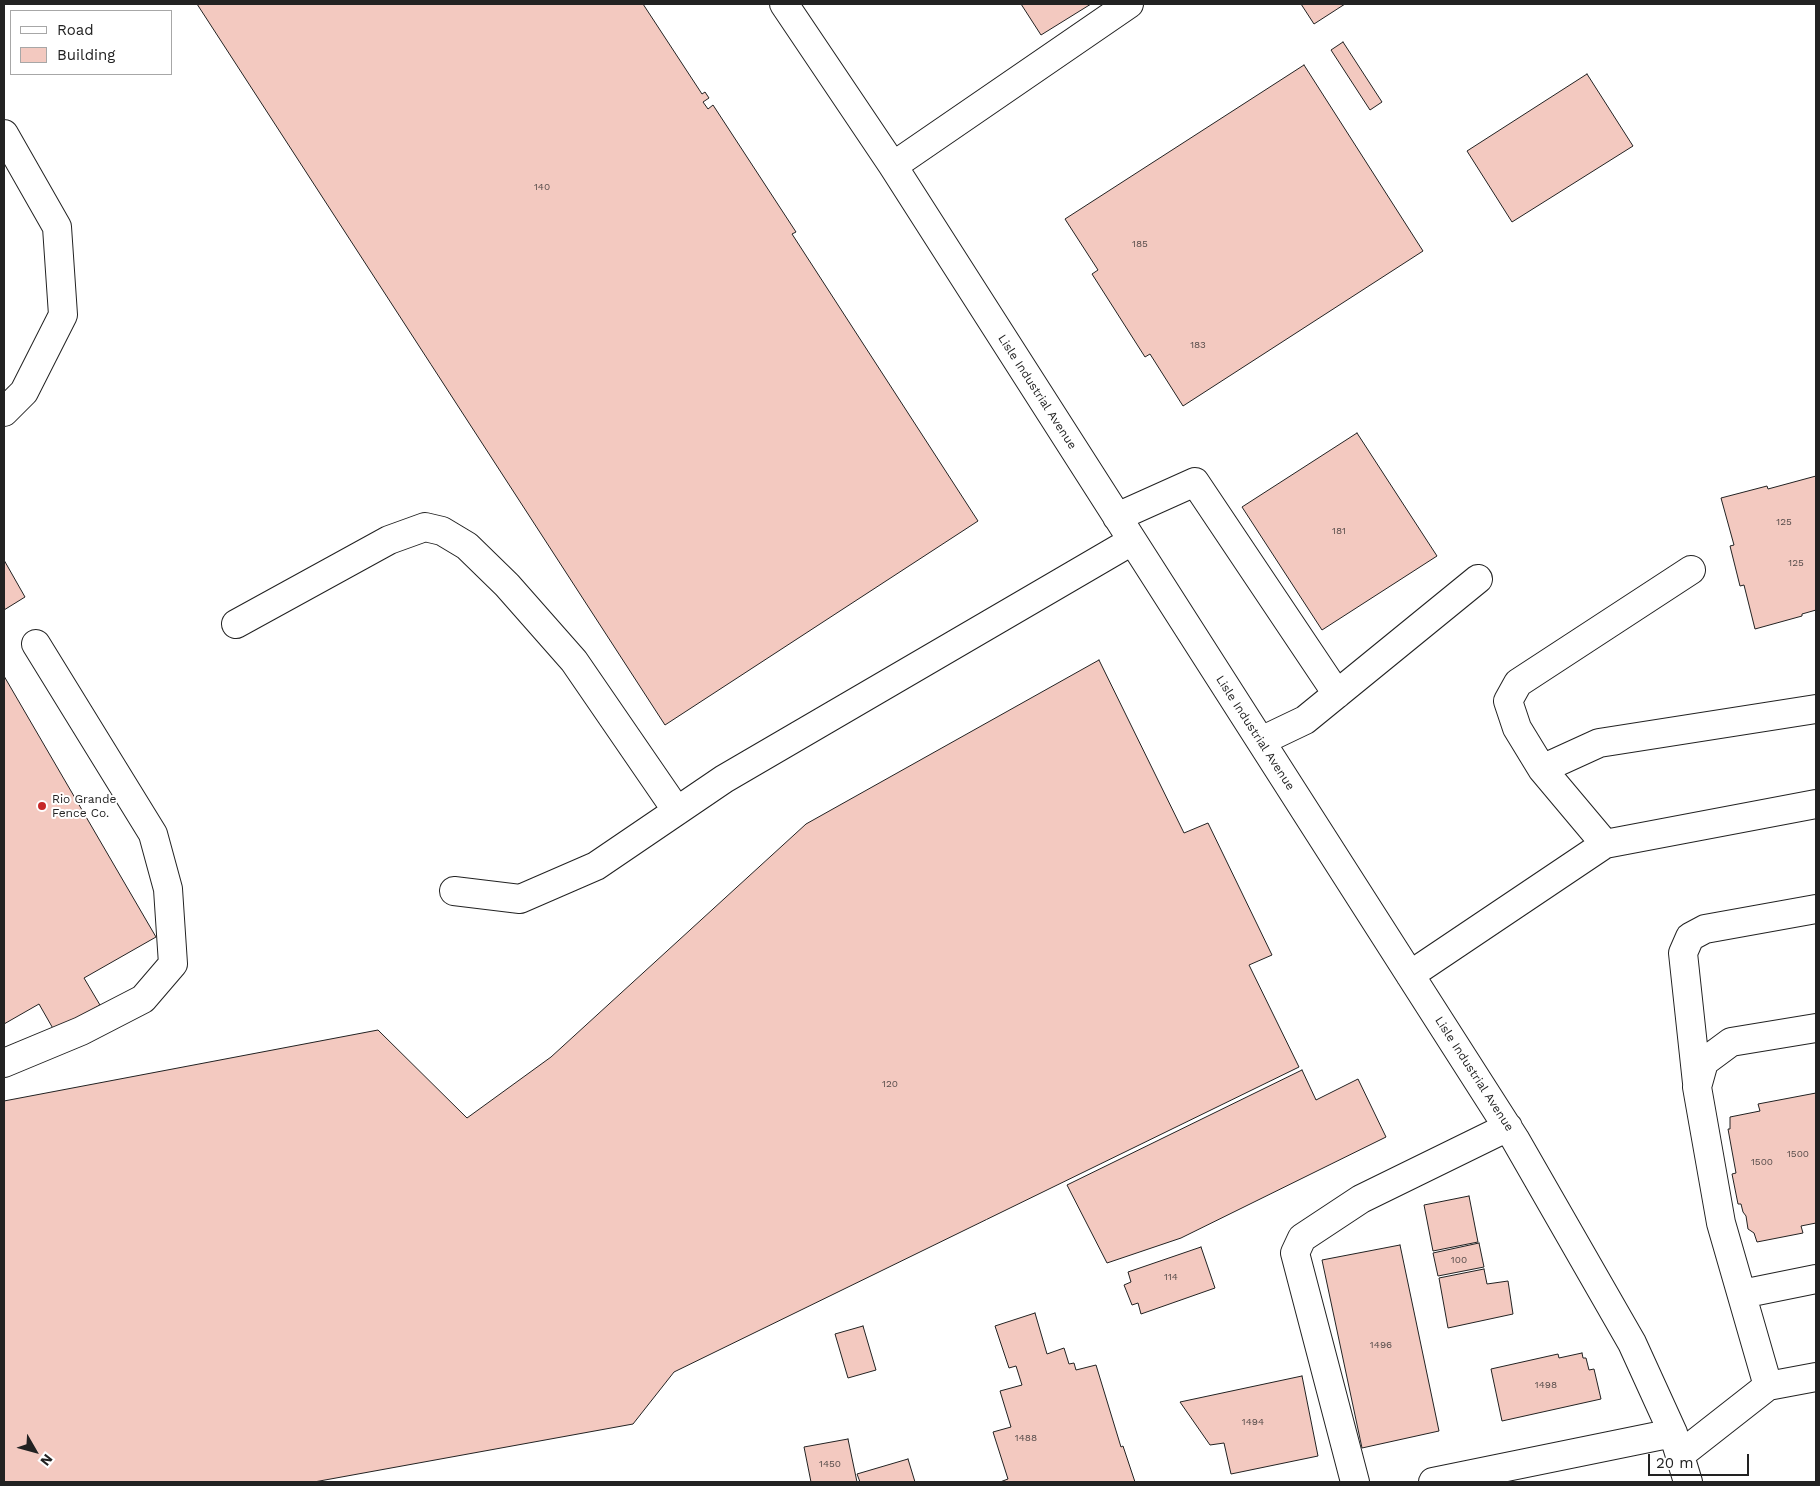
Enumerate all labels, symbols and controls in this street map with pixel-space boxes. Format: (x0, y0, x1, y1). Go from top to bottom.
legend (10, 10, 172, 75)
text: Road (57, 21, 94, 39)
text: Building (57, 46, 115, 64)
house number: 140 (534, 181, 550, 193)
house number: 185 (1132, 238, 1148, 250)
street label: Lisle Industrial Avenue (995, 332, 1079, 452)
house number: 183 (1190, 339, 1206, 351)
house number: 125 (1776, 516, 1792, 528)
house number: 181 (1332, 525, 1346, 537)
house number: 125 (1788, 557, 1804, 569)
street label: Lisle Industrial Avenue (1213, 673, 1297, 793)
place label: Rio Grande Fence Co. (52, 792, 116, 820)
marker: Rio Grande Fence Co. (36, 800, 48, 812)
street label: Lisle Industrial Avenue (1432, 1014, 1516, 1134)
house number: 120 (882, 1078, 898, 1090)
house number: 1500 (1787, 1148, 1809, 1160)
house number: 1500 (1751, 1156, 1773, 1168)
house number: 100 (1451, 1254, 1467, 1266)
house number: 114 (1164, 1271, 1178, 1283)
house number: 1496 (1370, 1339, 1392, 1351)
house number: 1498 (1535, 1379, 1557, 1391)
house number: 1494 (1242, 1416, 1264, 1428)
north arrow (10, 1426, 60, 1476)
house number: 1488 (1015, 1432, 1037, 1444)
scale bar (1650, 1444, 1751, 1476)
text: N (37, 1451, 56, 1469)
text: 20 m (1656, 1454, 1694, 1472)
house number: 1450 (819, 1458, 841, 1470)

